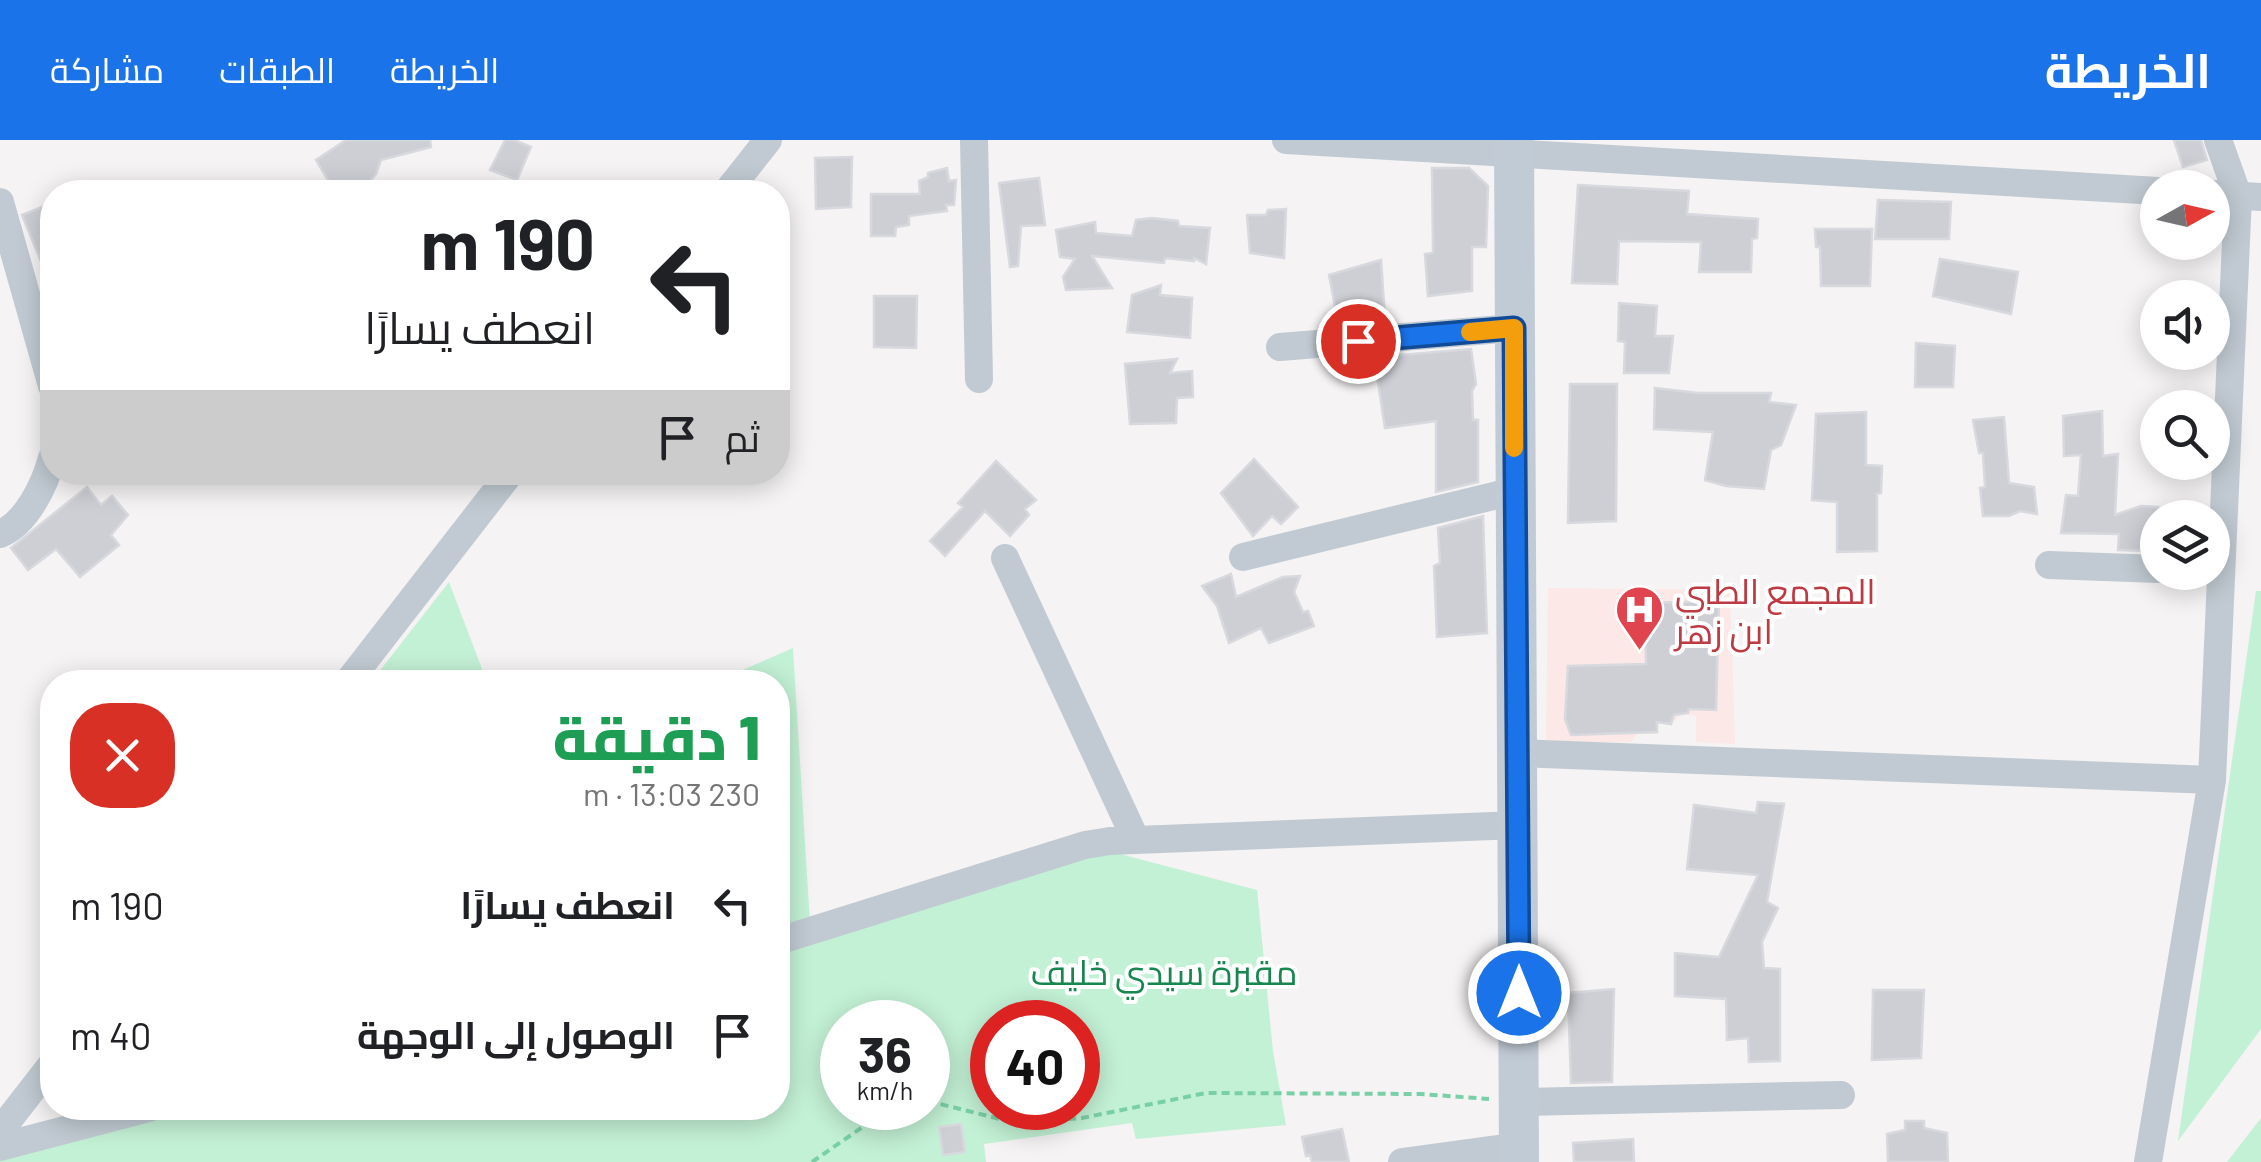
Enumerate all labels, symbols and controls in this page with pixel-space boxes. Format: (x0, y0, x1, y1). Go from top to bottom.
text: الخريطة (2045, 40, 2211, 98)
text: مشاركة (50, 48, 164, 90)
text: الطبقات (219, 48, 335, 90)
text: الخريطة (390, 48, 499, 90)
north arrow (2140, 170, 2230, 260)
map controls (2140, 170, 2230, 590)
text: 190 m (421, 200, 595, 284)
icon: left (630, 220, 760, 350)
button: sound (2140, 280, 2230, 370)
text: انعطف يسارًا (364, 299, 595, 353)
pin (1316, 299, 1401, 384)
icon: arrive (1331, 314, 1386, 369)
button: search (2140, 390, 2230, 480)
icon: arrive (650, 410, 705, 465)
text: ثم (725, 414, 760, 460)
button: layers (2140, 500, 2230, 590)
place label: المجمع الطبي ابن زهر (1673, 569, 1876, 653)
hospital icon: المجمع الطبي ابن زهر (1614, 584, 1666, 652)
text: 1 دقيقة (552, 700, 760, 772)
button: close (70, 703, 175, 808)
text: 230 m · 13:03 (583, 774, 760, 812)
icon: left (705, 878, 760, 933)
text: انعطف يسارًا (460, 881, 675, 927)
text: 190 m (70, 882, 164, 928)
position arrow (1467, 941, 1571, 1045)
park label: مقبرة سيدي خليف (1031, 950, 1297, 1000)
speed limit sign: 40 (970, 1000, 1100, 1130)
icon: arrive (705, 1008, 760, 1063)
text: الوصول إلى الوجهة (357, 1011, 675, 1057)
text: 40 m (70, 1012, 151, 1058)
text: 36 (858, 1023, 912, 1083)
text: km/h (857, 1075, 913, 1105)

